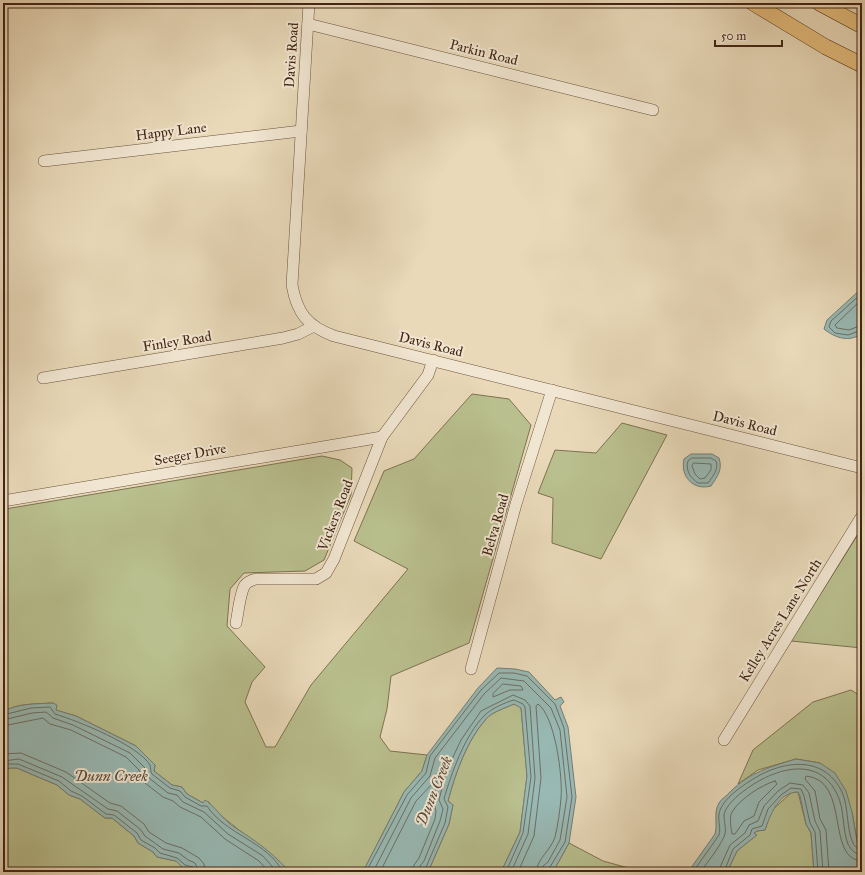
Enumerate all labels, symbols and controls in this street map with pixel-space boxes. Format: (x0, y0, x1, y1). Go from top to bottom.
street label: Davis Road (281, 22, 302, 88)
scale bar (715, 22, 782, 48)
text: 50 m (721, 29, 746, 43)
street label: Parkin Road (448, 36, 520, 69)
street label: Happy Lane (135, 119, 208, 144)
street label: Finley Road (141, 328, 213, 355)
street label: Davis Road (397, 328, 465, 361)
street label: Davis Road (711, 407, 779, 440)
street label: Seeger Drive (153, 440, 228, 469)
street label: Vickers Road (314, 477, 357, 554)
street label: Belva Road (478, 492, 512, 558)
street label: Kelley Acres Lane North (736, 555, 825, 685)
water label: Dunn Creek (412, 753, 456, 829)
water label: Dunn Creek (74, 767, 148, 785)

